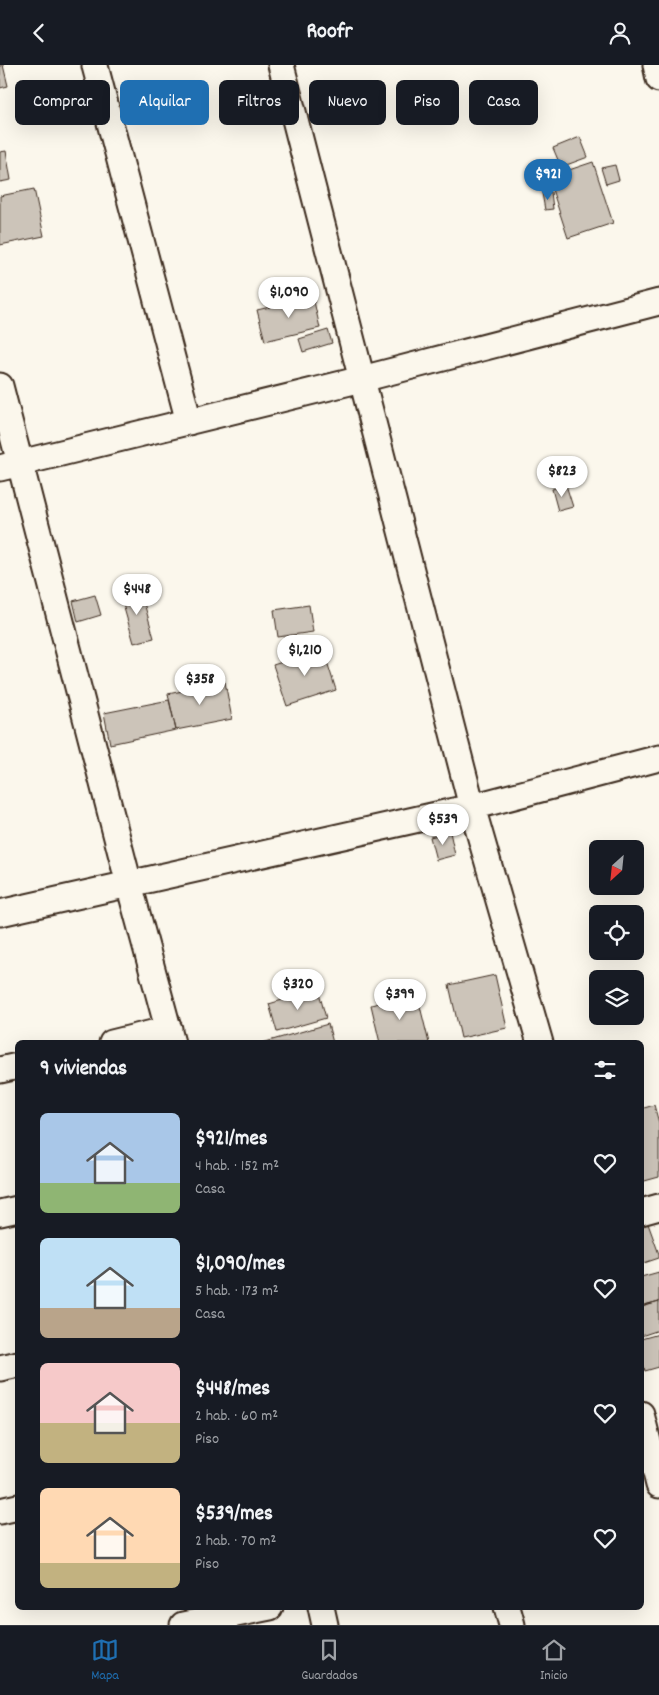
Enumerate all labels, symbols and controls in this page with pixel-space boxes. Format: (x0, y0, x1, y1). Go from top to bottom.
text: Roofr (306, 17, 353, 48)
icon: back (25, 19, 53, 47)
icon: person (606, 19, 634, 47)
chip: Comprar (15, 80, 110, 125)
chip: Alquilar (120, 80, 209, 125)
chip: Filtros (219, 80, 299, 125)
chip: Nuevo (309, 80, 386, 125)
chip: Piso (396, 80, 459, 125)
chip: Casa (469, 80, 538, 125)
pin: $921 (518, 159, 578, 201)
text: $921 (535, 163, 561, 186)
pin: $1,090 (248, 277, 330, 319)
text: $1,090 (269, 281, 309, 304)
pin: $823 (532, 455, 592, 498)
text: $823 (548, 460, 576, 483)
pin: $448 (107, 573, 167, 616)
text: $448 (123, 578, 151, 601)
pin: $1,210 (264, 635, 346, 677)
text: $1,210 (288, 639, 322, 662)
pin: $358 (170, 663, 230, 706)
text: $358 (185, 668, 215, 691)
pin: $539 (413, 803, 473, 846)
text: $539 (428, 808, 458, 831)
north arrow (589, 840, 644, 895)
map controls (589, 840, 644, 1025)
button: locate (589, 905, 644, 960)
pin: $320 (268, 969, 328, 1011)
button: layers (589, 970, 644, 1025)
text: $320 (283, 973, 313, 996)
pin: $399 (370, 979, 430, 1021)
text: $399 (385, 983, 415, 1006)
text: 9 viviendas (40, 1055, 127, 1085)
icon: filters (591, 1056, 619, 1084)
text: $921/mes (195, 1125, 268, 1155)
icon: home (80, 1133, 140, 1193)
icon: heart (591, 1149, 619, 1177)
text: 4 hab. · 152 m² (195, 1155, 279, 1178)
text: Casa (195, 1178, 225, 1201)
text: $1,090/mes (195, 1250, 285, 1280)
icon: home (80, 1258, 140, 1318)
icon: heart (591, 1274, 619, 1302)
text: 5 hab. · 173 m² (195, 1280, 279, 1303)
text: Casa (195, 1303, 225, 1326)
text: $448/mes (195, 1375, 270, 1405)
icon: home (80, 1383, 140, 1443)
icon: heart (591, 1399, 619, 1427)
text: 2 hab. · 60 m² (195, 1405, 278, 1428)
text: Piso (195, 1428, 219, 1451)
text: $539/mes (195, 1500, 273, 1530)
icon: home (80, 1508, 140, 1568)
icon: heart (591, 1524, 619, 1552)
text: 2 hab. · 70 m² (195, 1530, 276, 1553)
text: Piso (195, 1553, 219, 1576)
tab: Mapa (91, 1636, 119, 1686)
tab: Guardados (301, 1636, 358, 1686)
tab: Inicio (540, 1636, 568, 1686)

